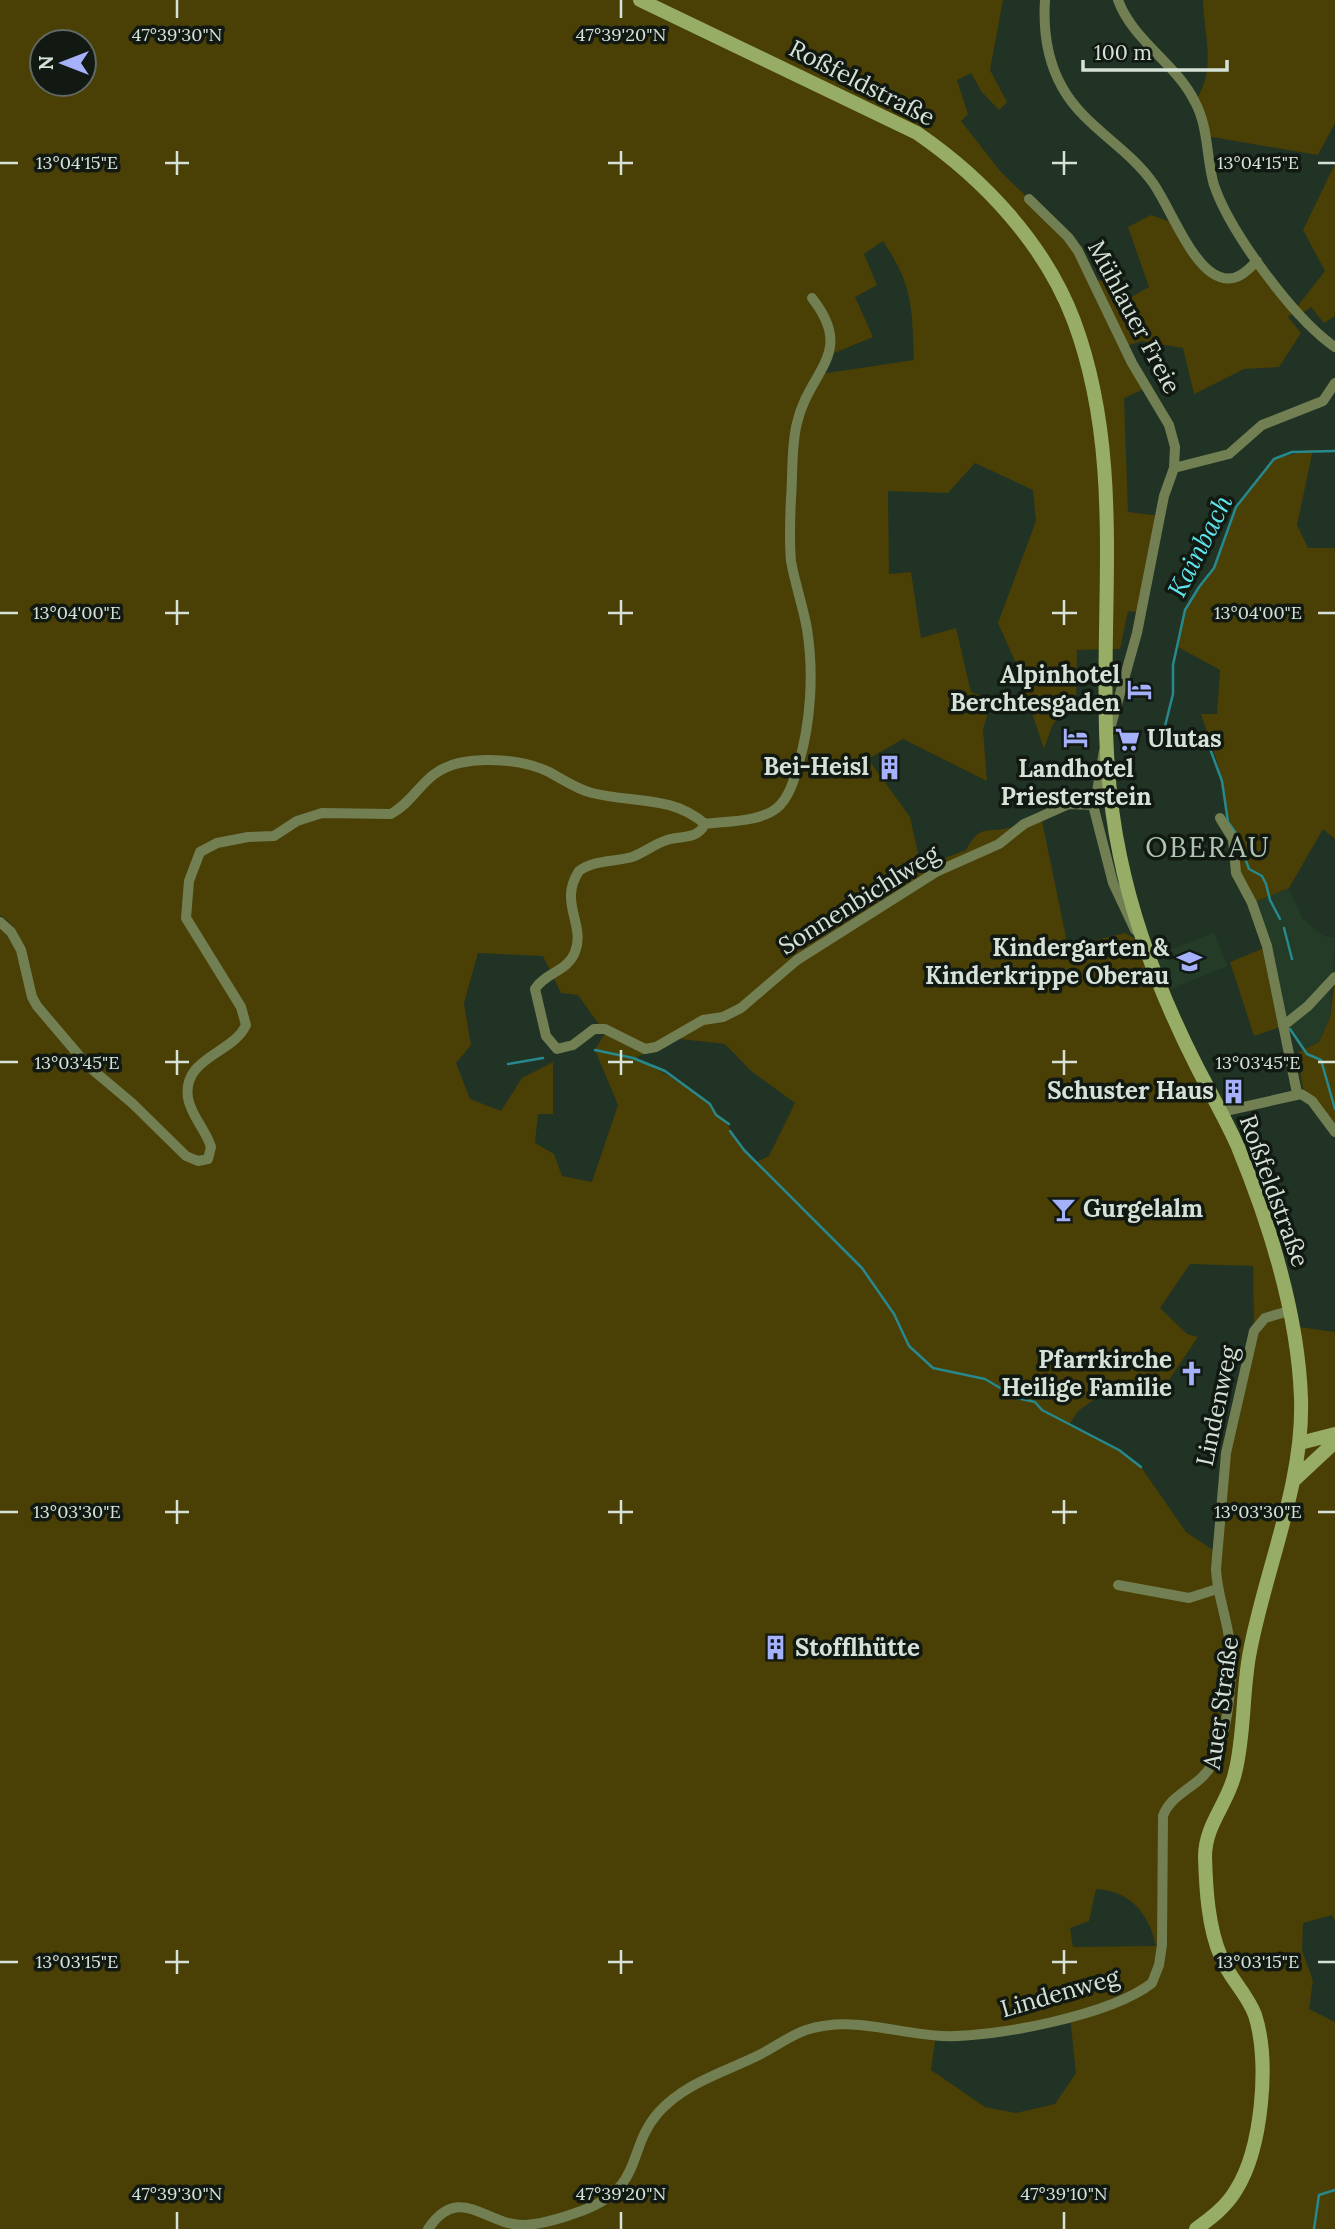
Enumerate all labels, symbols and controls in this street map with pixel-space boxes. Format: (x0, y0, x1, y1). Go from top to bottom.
text: 47°39'30"N (132, 23, 222, 46)
text: 47°39'20"N (576, 23, 666, 46)
north arrow (28, 28, 98, 98)
scale bar (1083, 28, 1226, 72)
street label: Roßfeldstraße (784, 33, 940, 133)
text: 100 m (1094, 39, 1152, 66)
text: N (34, 55, 58, 70)
text: 13°04'15"E (36, 151, 118, 174)
text: 13°04'15"E (1217, 151, 1299, 174)
street label: Mühlauer Freie (1081, 235, 1188, 399)
water label: Kainbach (1160, 489, 1239, 602)
text: 13°04'00"E (33, 601, 121, 624)
text: 13°04'00"E (1214, 601, 1302, 624)
place label: Alpinhotel Berchtesgaden (950, 659, 1120, 718)
hotel icon: Alpinhotel Berchtesgaden (1126, 675, 1154, 703)
place label: Ulutas (1147, 723, 1222, 754)
hotel icon: Landhotel Priesterstein (1062, 724, 1090, 752)
supermarket icon: Ulutas (1113, 725, 1141, 753)
place label: Bei-Heisl (763, 751, 869, 782)
building icon: Bei-Heisl (875, 753, 903, 781)
place label: Landhotel Priesterstein (1000, 753, 1152, 812)
district label: OBERAU (1145, 829, 1271, 865)
street label: Sonnenbichlweg (773, 837, 946, 961)
place label: Kindergarten & Kinderkrippe Oberau (925, 932, 1170, 991)
school or university icon: Kindergarten & Kinderkrippe Oberau (1175, 948, 1203, 976)
text: 13°03'45"E (35, 1051, 119, 1074)
text: 13°03'45"E (1216, 1051, 1300, 1074)
place label: Schuster Haus (1047, 1075, 1214, 1106)
building icon: Schuster Haus (1220, 1077, 1248, 1105)
street label: Roßfeldstraße (1233, 1111, 1316, 1271)
place label: Gurgelalm (1083, 1193, 1203, 1224)
bar icon: Gurgelalm (1049, 1195, 1077, 1223)
street label: Lindenweg (1189, 1342, 1244, 1469)
place label: Pfarrkirche Heilige Familie (1001, 1344, 1172, 1403)
church icon: Pfarrkirche Heilige Familie (1178, 1360, 1206, 1388)
text: 13°03'30"E (33, 1500, 121, 1523)
text: 13°03'30"E (1214, 1500, 1302, 1523)
place label: Stofflhütte (795, 1632, 920, 1663)
building icon: Stofflhütte (761, 1634, 789, 1662)
street label: Auer Straße (1196, 1635, 1245, 1772)
text: 13°03'15"E (36, 1950, 118, 1973)
text: 13°03'15"E (1217, 1950, 1299, 1973)
street label: Lindenweg (997, 1961, 1123, 2024)
text: 47°39'30"N (132, 2182, 222, 2205)
text: 47°39'20"N (576, 2182, 666, 2205)
text: 47°39'10"N (1020, 2182, 1108, 2205)

